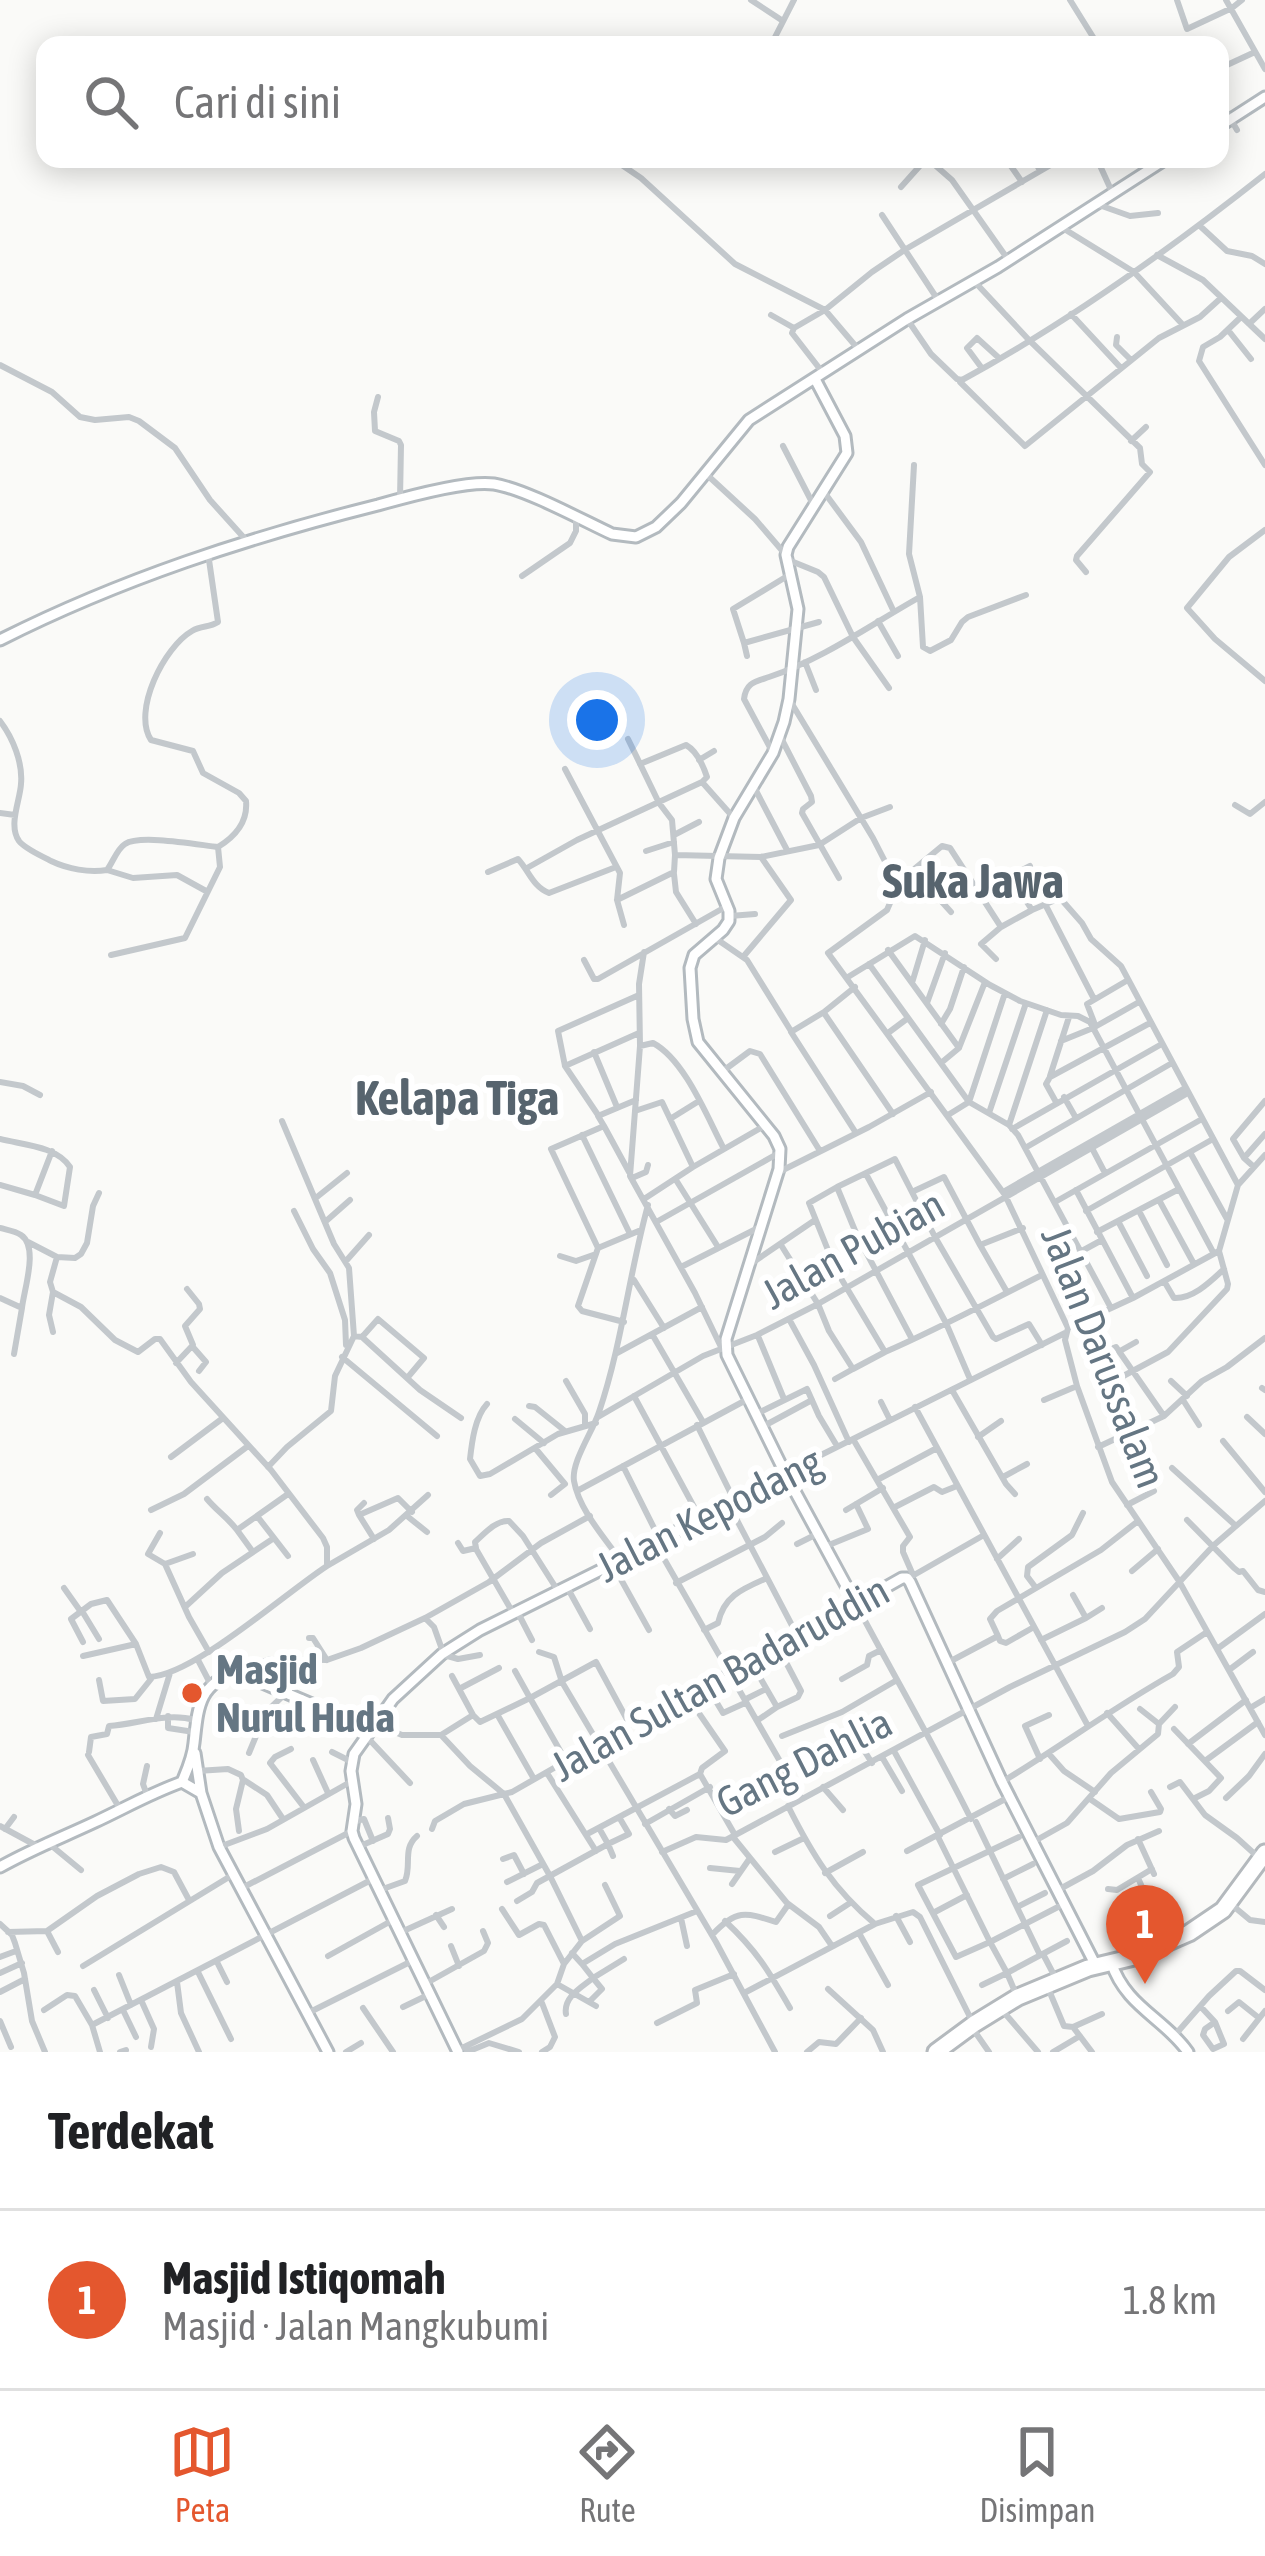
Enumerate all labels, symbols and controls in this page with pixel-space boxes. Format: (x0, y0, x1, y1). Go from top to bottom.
search box (36, 36, 1229, 168)
icon: search (78, 69, 144, 135)
text: Cari di sini (174, 76, 341, 128)
your location (567, 690, 627, 750)
district label: Suka Jawa (882, 853, 1064, 908)
district label: Kelapa Tiga (355, 1070, 559, 1125)
street label: Jalan Pubian (754, 1180, 952, 1318)
street label: Jalan Darussalam (1032, 1220, 1176, 1494)
street label: Jalan Kepodang (588, 1437, 830, 1591)
street label: Jalan Sultan Badaruddin (543, 1565, 897, 1791)
place label: Masjid Nurul Huda (216, 1645, 395, 1741)
marker: Masjid Nurul Huda (179, 1680, 205, 1706)
street label: Gang Dahlia (709, 1698, 899, 1826)
pin: 1 (1106, 1885, 1184, 1984)
text: Terdekat (48, 2101, 214, 2160)
text: Masjid Istiqomah (162, 2252, 445, 2304)
text: 1 (78, 2278, 96, 2322)
text: 1.8 km (1123, 2278, 1217, 2322)
text: Masjid · Jalan Mangkubumi (162, 2304, 549, 2348)
tab: Peta (169, 2419, 235, 2529)
tab: Rute (574, 2419, 640, 2529)
tab: Disimpan (979, 2419, 1095, 2529)

